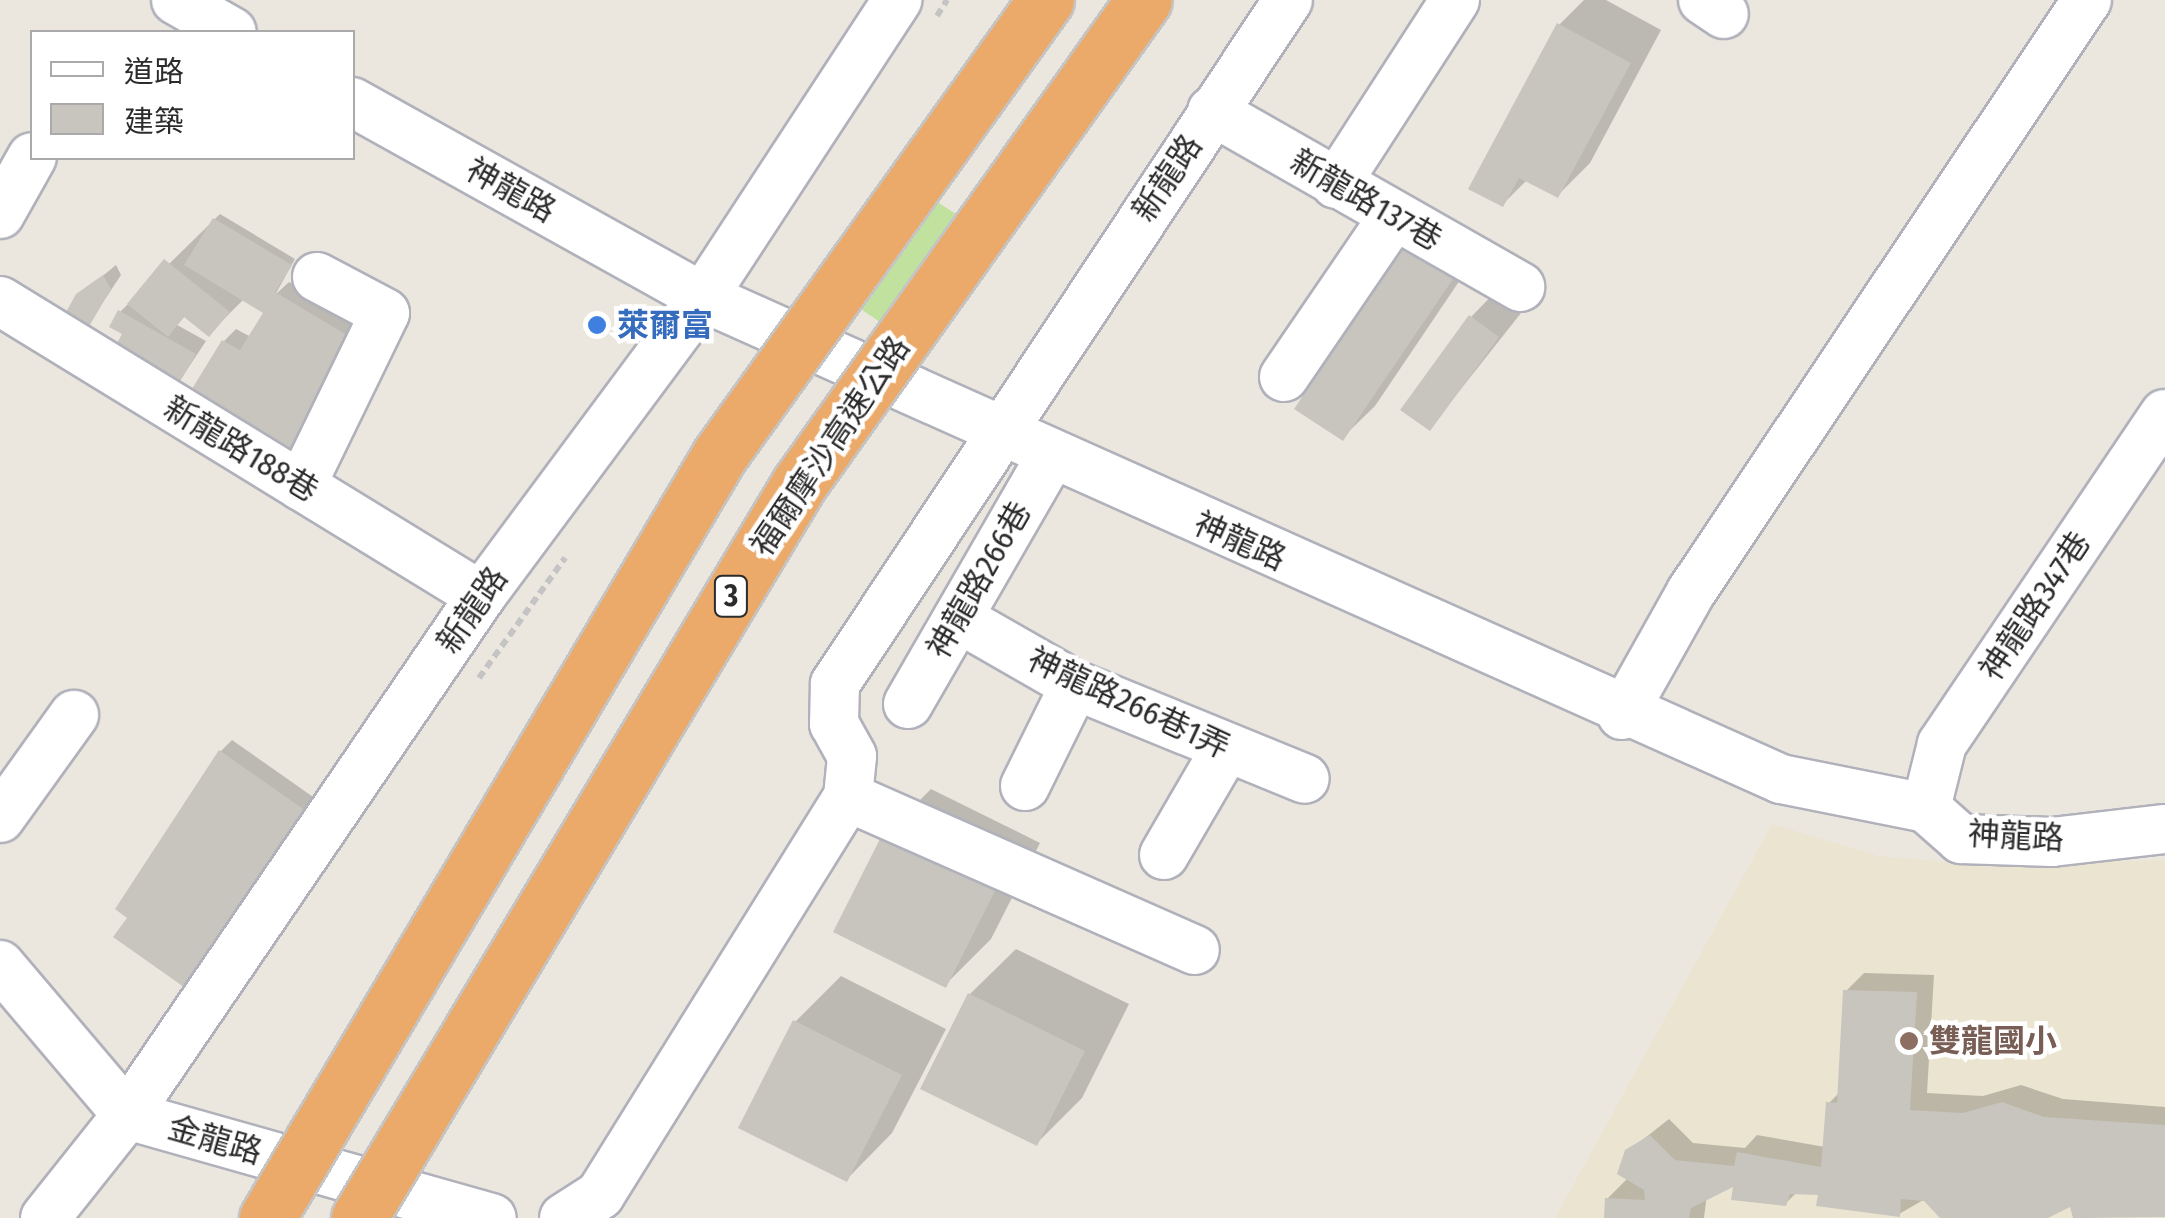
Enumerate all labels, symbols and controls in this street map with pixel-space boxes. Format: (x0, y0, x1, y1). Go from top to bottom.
legend (30, 30, 355, 160)
text: 道路 (124, 54, 184, 90)
text: 建築 (124, 104, 184, 140)
street label: 新龍路 (1124, 127, 1210, 229)
street label: 新龍路137巷 (1284, 141, 1448, 259)
street label: 神龍路 (460, 150, 562, 230)
place label: 萊爾富 (617, 306, 713, 344)
marker: 萊爾富 (586, 314, 608, 336)
street label: 福爾摩沙高速公路 (743, 329, 917, 563)
street label: 新龍路188巷 (157, 388, 325, 510)
street label: 神龍路266巷 (919, 495, 1039, 665)
street label: 神龍路 (1188, 504, 1292, 578)
street label: 神龍路347巷 (1972, 525, 2098, 687)
street label: 新龍路 (429, 560, 515, 660)
road number: 3 (714, 571, 748, 621)
street label: 神龍路266巷1弄 (1022, 639, 1236, 767)
street label: 神龍路 (1967, 814, 2065, 858)
place label: 雙龍國小 (1929, 1022, 2057, 1060)
marker: 雙龍國小 (1898, 1030, 1920, 1052)
street label: 金龍路 (164, 1108, 266, 1172)

